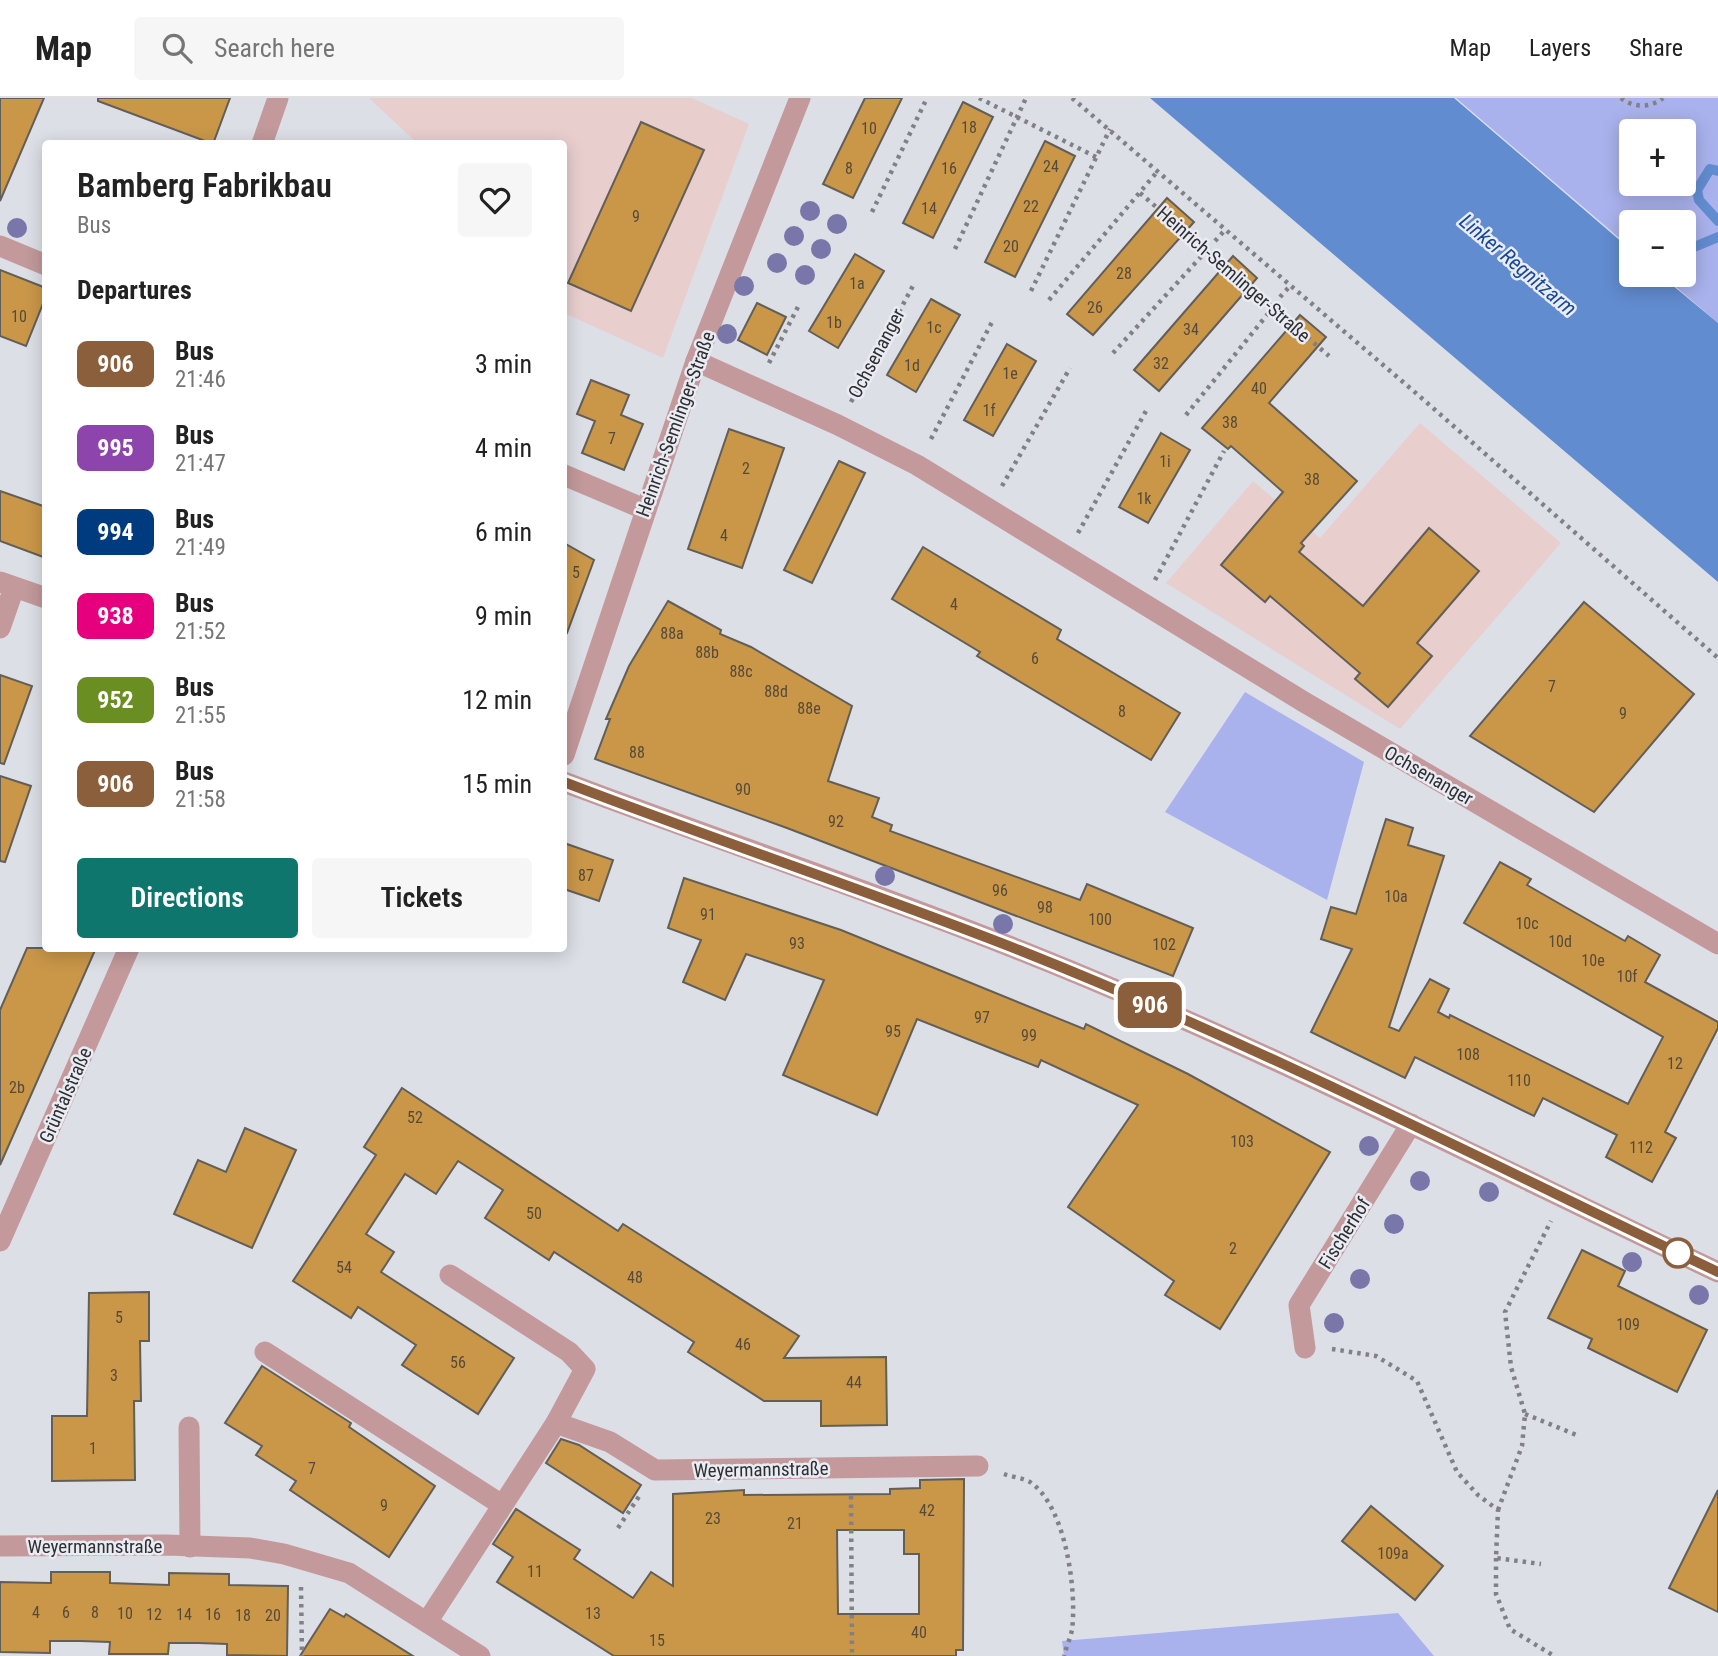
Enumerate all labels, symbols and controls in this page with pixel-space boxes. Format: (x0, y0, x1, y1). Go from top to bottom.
search box (134, 17, 624, 80)
text: Map (35, 29, 92, 68)
icon: search (158, 29, 196, 67)
text: Search here (214, 33, 335, 63)
text: Map (1450, 34, 1491, 62)
text: Layers (1529, 34, 1591, 62)
text: Share (1629, 34, 1683, 62)
house number: 18 (961, 118, 977, 137)
house number: 10 (861, 119, 877, 138)
map controls (1619, 119, 1696, 287)
button: + (1619, 119, 1696, 196)
house number: 24 (1043, 157, 1059, 176)
house number: 8 (845, 159, 853, 178)
house number: 16 (941, 159, 957, 178)
button: heart (458, 163, 532, 237)
text: Bamberg Fabrikbau (77, 166, 332, 205)
house number: 22 (1023, 197, 1039, 216)
house number: 14 (921, 199, 937, 218)
street label: Heinrich-Semlinger-Straße (1152, 202, 1315, 347)
house number: 9 (632, 207, 640, 226)
water label: Linker Regnitzarm (1455, 209, 1581, 321)
button: − (1619, 210, 1696, 287)
text: Bus (77, 212, 111, 239)
house number: 20 (1003, 237, 1019, 256)
house number: 28 (1116, 264, 1132, 283)
house number: 1a (849, 274, 865, 293)
text: Departures (77, 275, 192, 305)
house number: 26 (1087, 298, 1103, 317)
street label: Ochsenanger (843, 304, 910, 402)
house number: 10 (11, 307, 27, 326)
house number: 1b (826, 313, 842, 332)
house number: 1c (926, 318, 942, 337)
house number: 34 (1183, 320, 1199, 339)
street label: Heinrich-Semlinger-Straße (631, 328, 720, 520)
text: Bus (175, 336, 214, 366)
text: 3 min (475, 349, 532, 379)
text: 906 (97, 350, 134, 378)
house number: 32 (1153, 354, 1169, 373)
house number: 1d (904, 356, 920, 375)
house number: 1e (1002, 364, 1018, 383)
text: 21:46 (175, 366, 226, 393)
house number: 40 (1251, 379, 1267, 398)
house number: 1f (983, 401, 995, 420)
house number: 38 (1222, 413, 1238, 432)
text: Bus (175, 420, 214, 450)
house number: 7 (608, 429, 616, 448)
text: 4 min (475, 433, 532, 463)
text: 995 (97, 434, 134, 462)
text: 21:47 (175, 450, 226, 477)
house number: 1i (1159, 452, 1171, 471)
house number: 2 (742, 459, 750, 478)
house number: 38 (1304, 470, 1320, 489)
house number: 1k (1136, 489, 1152, 508)
text: Bus (175, 504, 214, 534)
text: 6 min (475, 517, 532, 547)
text: 994 (97, 518, 134, 546)
house number: 4 (720, 526, 728, 545)
text: 21:49 (175, 534, 226, 561)
house number: 5 (572, 563, 580, 582)
text: Bus (175, 588, 214, 618)
house number: 4 (950, 595, 958, 614)
text: 9 min (475, 601, 532, 631)
text: 938 (97, 602, 134, 630)
text: 21:52 (175, 618, 226, 645)
house number: 88a (660, 624, 684, 643)
house number: 88b (695, 643, 719, 662)
house number: 6 (1031, 649, 1039, 668)
house number: 88c (729, 662, 753, 681)
text: Bus (175, 672, 214, 702)
house number: 7 (1548, 677, 1556, 696)
house number: 88d (764, 682, 788, 701)
text: 12 min (462, 685, 532, 715)
text: 952 (97, 686, 134, 714)
house number: 88e (797, 699, 821, 718)
text: 21:55 (175, 702, 226, 729)
house number: 8 (1118, 702, 1126, 721)
house number: 9 (1619, 704, 1627, 723)
street label: Ochsenanger (1380, 741, 1477, 810)
house number: 88 (629, 743, 645, 762)
text: Bus (175, 756, 214, 786)
text: 15 min (462, 769, 532, 799)
text: 906 (97, 770, 134, 798)
house number: 90 (735, 780, 751, 799)
text: 21:58 (175, 786, 226, 813)
house number: 92 (828, 812, 844, 831)
button: Directions (77, 858, 298, 938)
button: Tickets (312, 858, 532, 938)
house number: 87 (578, 866, 594, 885)
house number: 96 (992, 881, 1008, 900)
house number: 10a (1384, 887, 1408, 906)
house number: 98 (1037, 898, 1053, 917)
house number: 91 (700, 905, 716, 924)
house number: 100 (1088, 910, 1112, 929)
house number: 10c (1515, 914, 1539, 933)
house number: 10d (1548, 932, 1572, 951)
house number: 93 (789, 934, 805, 953)
house number: 102 (1152, 935, 1176, 954)
house number: 10e (1581, 951, 1605, 970)
house number: 10f (1617, 967, 1637, 986)
line badge: 906 (1110, 982, 1190, 1028)
text: 906 (1132, 991, 1168, 1019)
house number: 97 (974, 1008, 990, 1027)
house number: 95 (885, 1022, 901, 1041)
house number: 99 (1021, 1026, 1037, 1045)
street label: Grüntalstraße (34, 1044, 97, 1147)
house number: 108 (1456, 1045, 1480, 1064)
house number: 12 (1667, 1054, 1683, 1073)
house number: 110 (1507, 1071, 1531, 1090)
house number: 2b (9, 1078, 25, 1097)
house number: 52 (407, 1108, 423, 1127)
house number: 103 (1230, 1132, 1254, 1151)
house number: 112 (1629, 1138, 1653, 1157)
street label: Fischerhof (1314, 1193, 1375, 1273)
house number: 50 (526, 1204, 542, 1223)
unlabelled marker (1663, 1238, 1693, 1268)
house number: 2 (1229, 1239, 1237, 1258)
house number: 54 (336, 1258, 352, 1277)
house number: 48 (627, 1268, 643, 1287)
house number: 5 (115, 1308, 123, 1327)
house number: 109 (1616, 1315, 1640, 1334)
house number: 46 (735, 1335, 751, 1354)
house number: 56 (450, 1353, 466, 1372)
house number: 3 (110, 1366, 118, 1385)
house number: 44 (846, 1373, 862, 1392)
house number: 1 (89, 1439, 97, 1458)
street label: Weyermannstraße (693, 1457, 829, 1482)
house number: 7 (308, 1459, 316, 1478)
house number: 9 (380, 1496, 388, 1515)
house number: 42 (919, 1501, 935, 1520)
house number: 23 (705, 1509, 721, 1528)
house number: 21 (787, 1514, 803, 1533)
street label: Weyermannstraße (28, 1535, 163, 1558)
house number: 109a (1377, 1544, 1409, 1563)
house number: 11 (527, 1562, 543, 1581)
house number: 4 (32, 1603, 40, 1622)
house number: 6 (62, 1603, 70, 1622)
house number: 8 (91, 1603, 99, 1622)
house number: 10 (117, 1604, 133, 1623)
house number: 13 (585, 1604, 601, 1623)
house number: 12 (146, 1605, 162, 1624)
house number: 14 (176, 1605, 192, 1624)
house number: 16 (205, 1605, 221, 1624)
house number: 18 (235, 1606, 251, 1625)
house number: 20 (265, 1606, 281, 1625)
house number: 40 (911, 1623, 927, 1642)
house number: 15 (649, 1631, 665, 1650)

